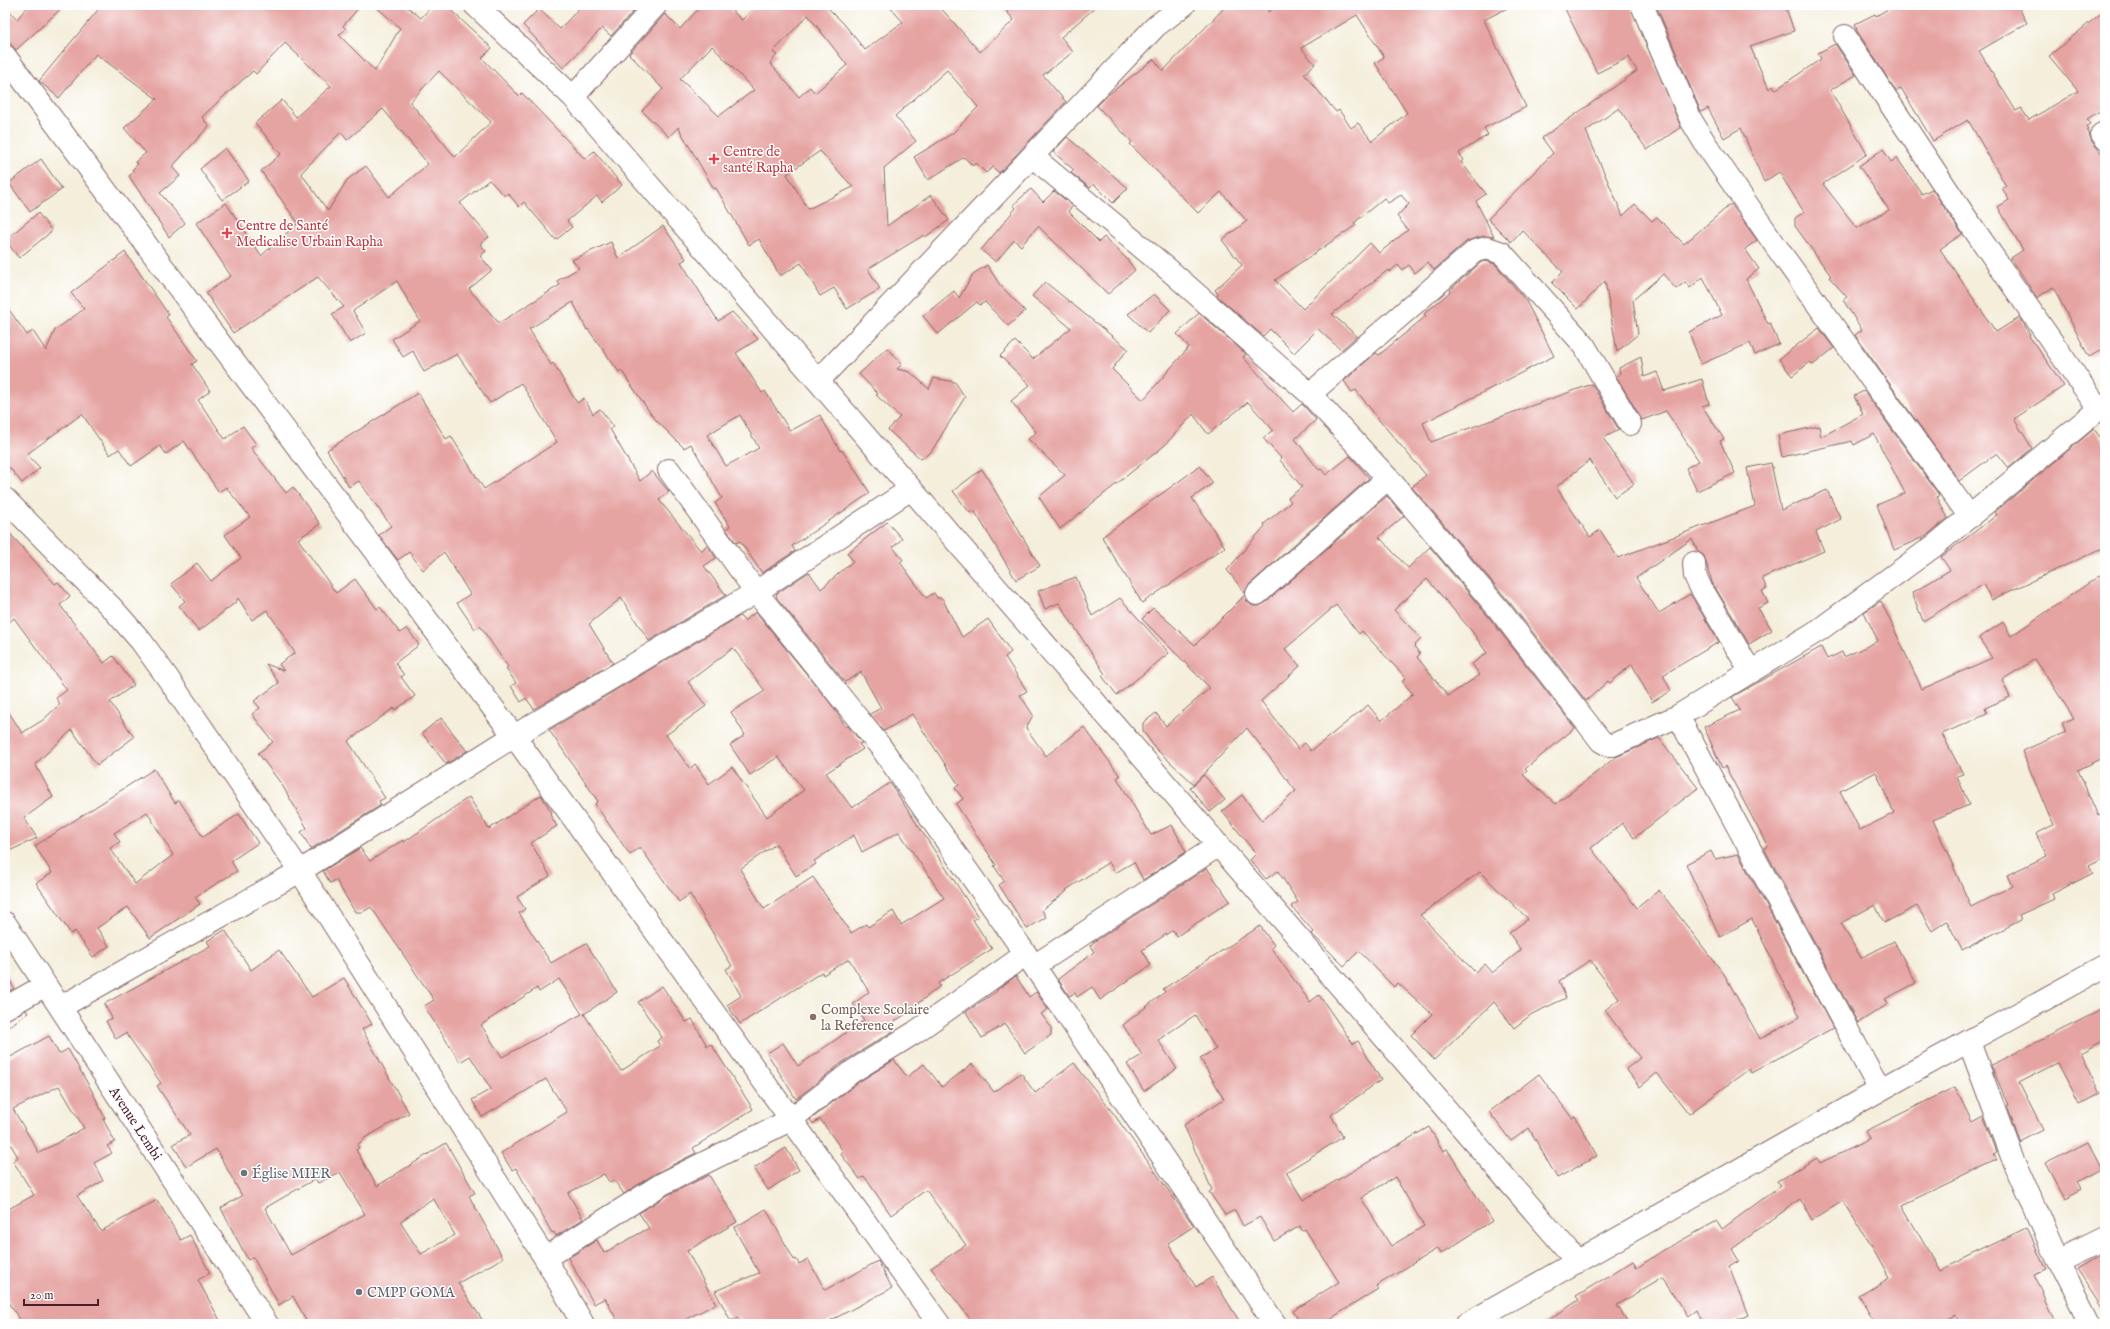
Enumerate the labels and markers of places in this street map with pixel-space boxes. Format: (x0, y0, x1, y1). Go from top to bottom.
place label: Centre de santé Rapha (723, 143, 794, 177)
marker: Centre de santé Rapha (708, 153, 720, 165)
place label: Centre de Santé Medicalise Urbain Rapha (236, 217, 384, 251)
marker: Centre de Santé Medicalise Urbain Rapha (221, 227, 233, 239)
place label: Complexe Scolaire la Reference (821, 1001, 930, 1035)
marker: Complexe Scolaire la Reference (808, 1012, 818, 1022)
place label: Église MIER (252, 1164, 331, 1183)
marker: Église MIER (239, 1168, 249, 1178)
place label: CMPP GOMA (367, 1284, 455, 1302)
marker: CMPP GOMA (354, 1287, 364, 1297)

